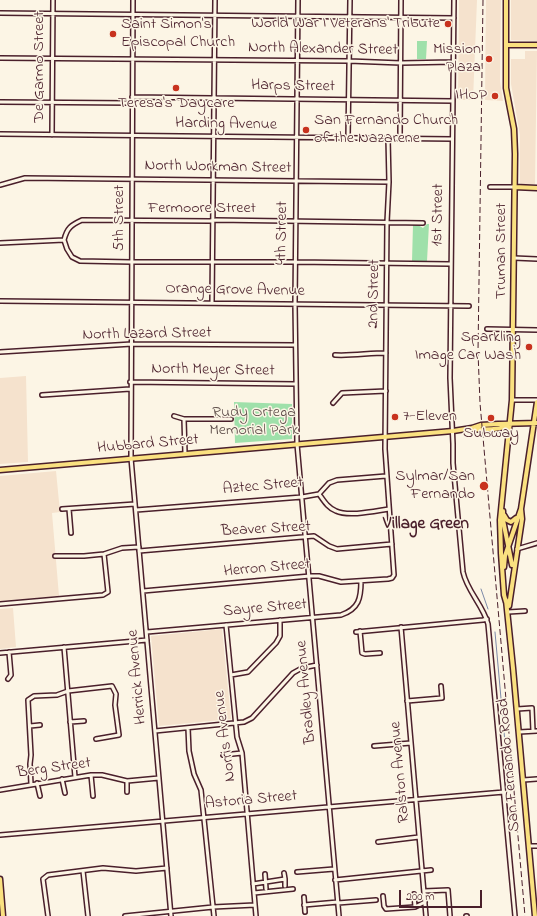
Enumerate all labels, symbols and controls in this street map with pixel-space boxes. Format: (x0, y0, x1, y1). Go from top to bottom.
street label: De Garmo Street (30, 11, 50, 123)
place label: World War I Veterans' Tribute (251, 14, 440, 34)
place label: Saint Simon's Episcopal Church (121, 15, 235, 53)
marker: World War I Veterans' Tribute (443, 19, 453, 29)
marker: Saint Simon's Episcopal Church (108, 29, 118, 39)
street label: North Alexander Street (248, 39, 398, 61)
place label: Mission Plaza (433, 40, 481, 78)
marker: Mission Plaza (484, 54, 494, 64)
street label: Harps Street (251, 77, 335, 97)
marker: Teresa's Daycare (171, 83, 181, 93)
place label: IHOP (455, 86, 487, 106)
marker: IHOP (490, 91, 500, 101)
place label: Teresa's Daycare (118, 94, 234, 114)
place label: San Fernando Church of the Nazarene (314, 111, 458, 149)
street label: Harding Avenue (175, 115, 277, 135)
marker: San Fernando Church of the Nazarene (301, 125, 311, 135)
street label: North Workman Street (144, 157, 292, 179)
street label: 1st Street (429, 183, 449, 247)
street label: 5th Street (110, 185, 130, 251)
street label: Fermoore Street (148, 199, 256, 219)
street label: 4th Street (273, 201, 293, 265)
street label: Truman Street (492, 203, 512, 299)
street label: 2nd Street (365, 259, 385, 329)
street label: Orange Grove Avenue (165, 280, 305, 302)
street label: North Lazard Street (82, 324, 212, 346)
place label: Sparkling Image Car Wash (415, 328, 521, 366)
marker: Sparkling Image Car Wash (524, 342, 534, 352)
street label: North Meyer Street (151, 360, 275, 382)
park label: Rudy Ortega Memorial Park (209, 403, 299, 441)
place label: 7-Eleven (403, 407, 457, 427)
marker: 7-Eleven (390, 412, 400, 422)
marker: Subway (486, 413, 496, 423)
place label: Subway (463, 424, 519, 444)
street label: Hubbard Street (96, 431, 200, 459)
place label: Sylmar/San Fernando (395, 467, 475, 505)
street label: Aztec Street (222, 474, 304, 500)
marker: Sylmar/San Fernando (478, 480, 490, 492)
district label: Village Green (383, 515, 469, 535)
street label: Beaver Street (221, 518, 311, 542)
street label: Herron Street (223, 556, 311, 582)
street label: Sayre Street (222, 596, 308, 622)
street label: Herrick Avenue (124, 629, 152, 725)
street label: Bradley Avenue (293, 639, 321, 745)
street label: Norris Avenue (211, 689, 241, 783)
street label: San Fernando Road (495, 698, 525, 832)
street label: Ralston Avenue (387, 720, 415, 824)
street label: Berg Street (16, 754, 92, 784)
street label: Astoria Street (204, 787, 298, 815)
scale bar (401, 882, 484, 908)
text: 200 m (406, 888, 435, 906)

